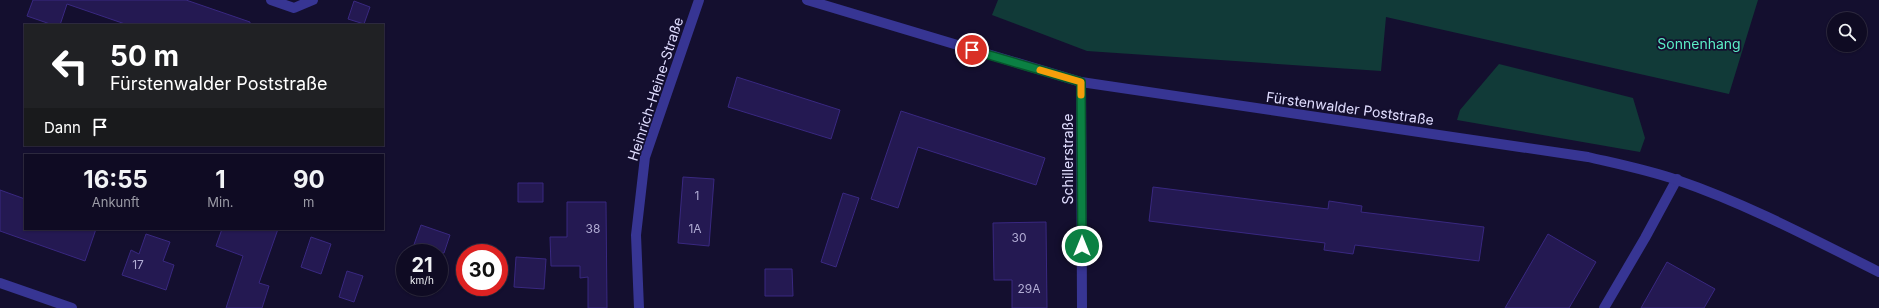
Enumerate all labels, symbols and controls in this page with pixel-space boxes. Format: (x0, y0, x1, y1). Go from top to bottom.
map controls (1827, 12, 1867, 52)
button: search (1827, 12, 1867, 52)
street label: Heinrich-Heine-Straße (624, 15, 686, 163)
pin (955, 33, 989, 67)
park label: Sonnenhang (1657, 35, 1741, 52)
text: 50 m (110, 39, 179, 73)
icon: arrive (961, 39, 983, 61)
icon: left (44, 40, 96, 92)
text: Fürstenwalder Poststraße (110, 73, 328, 94)
street label: Fürstenwalder Poststraße (1265, 88, 1435, 128)
street label: Schillerstraße (1059, 114, 1076, 204)
icon: arrive (89, 116, 111, 138)
text: Dann (44, 118, 81, 137)
text: 16:55 (83, 165, 148, 194)
text: 1 (215, 165, 226, 194)
text: 90 (293, 165, 325, 194)
house number: 1 (695, 188, 699, 203)
text: Ankunft (92, 194, 140, 210)
text: Min. (207, 194, 234, 210)
text: m (303, 194, 314, 210)
house number: 38 (586, 221, 600, 236)
house number: 1A (688, 221, 702, 236)
position arrow (1061, 225, 1103, 267)
house number: 30 (1012, 230, 1026, 245)
speed limit sign: 30 (456, 244, 508, 296)
text: 21 (411, 253, 433, 277)
house number: 17 (132, 257, 144, 272)
text: km/h (410, 274, 434, 286)
house number: 29A (1017, 281, 1041, 296)

